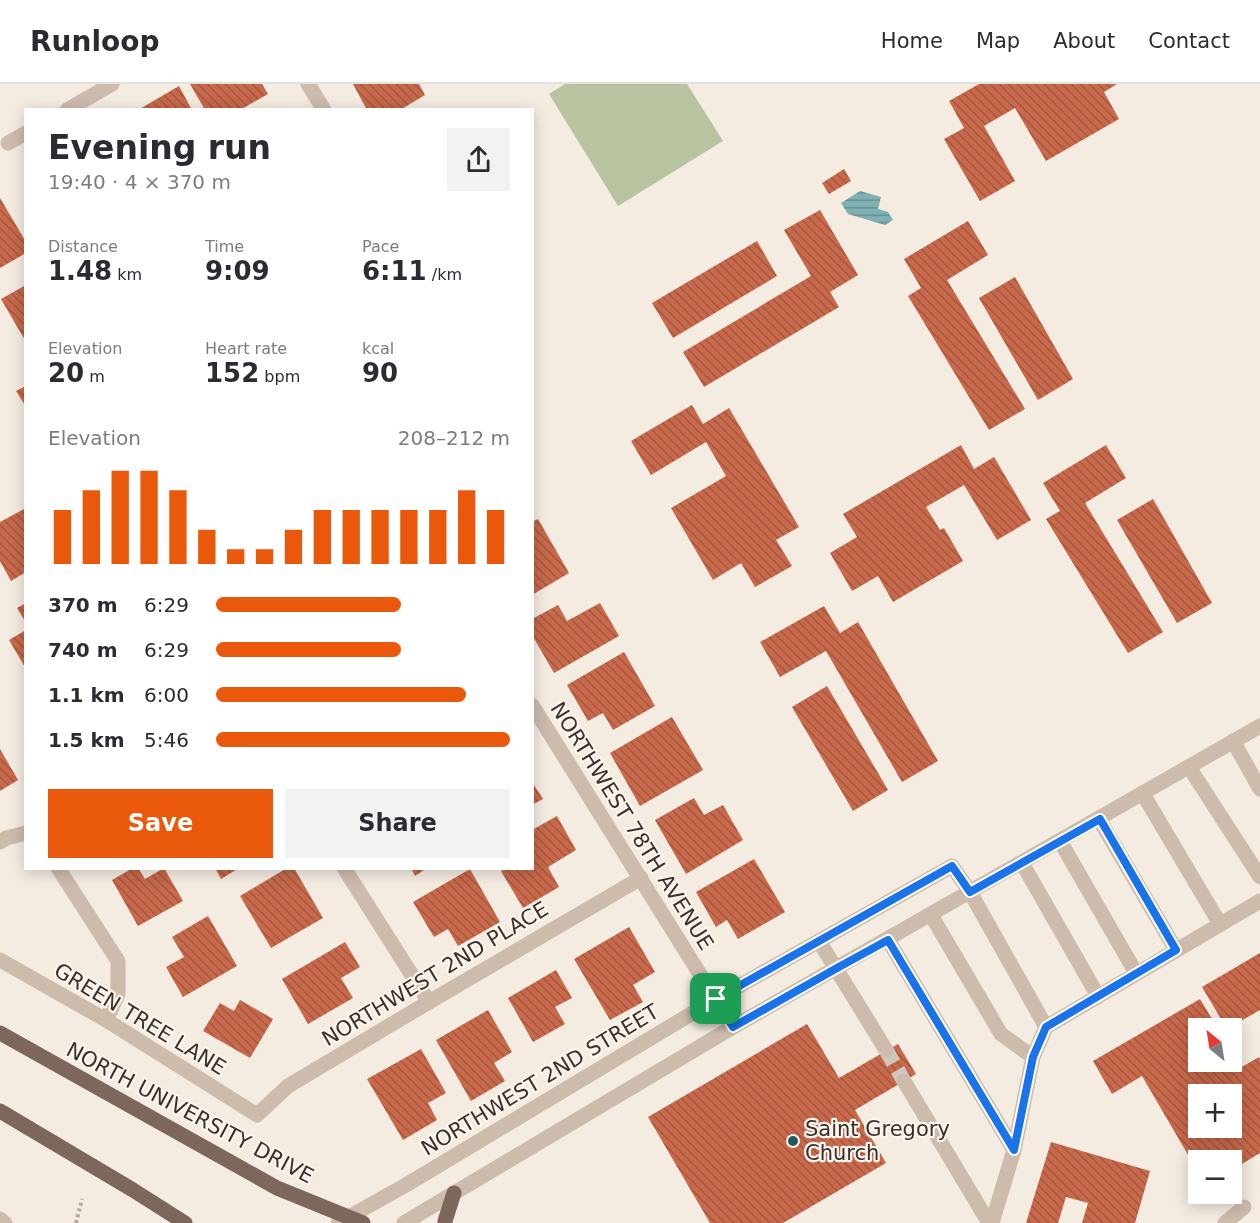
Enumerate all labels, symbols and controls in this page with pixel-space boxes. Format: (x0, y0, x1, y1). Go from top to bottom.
text: Runloop (30, 25, 160, 58)
text: Home (881, 29, 943, 53)
text: Map (976, 29, 1020, 53)
text: About (1053, 29, 1115, 53)
text: Contact (1148, 29, 1230, 53)
text: Evening run (48, 128, 271, 167)
button: share (447, 128, 510, 191)
text: 19:40 · 4 × 370 m (48, 170, 231, 194)
text: Distance (48, 237, 118, 256)
text: Time (205, 237, 244, 256)
text: Pace (362, 237, 399, 256)
text: 1.48 (48, 256, 112, 286)
text: 9:09 (205, 256, 270, 286)
text: 6:11 (362, 256, 427, 286)
text: km (112, 265, 142, 284)
text: /km (427, 265, 462, 284)
text: Elevation (48, 339, 122, 358)
text: Heart rate (205, 339, 287, 358)
text: kcal (362, 339, 394, 358)
text: 20 (48, 358, 84, 388)
text: 152 (205, 358, 259, 388)
text: 90 (362, 358, 398, 388)
text: m (84, 367, 105, 386)
text: bpm (259, 367, 300, 386)
text: Elevation (48, 426, 141, 450)
text: 208–212 m (398, 426, 510, 450)
text: 370 m (48, 593, 118, 617)
text: 6:29 (144, 593, 189, 617)
text: 740 m (48, 638, 118, 662)
text: 6:29 (144, 638, 189, 662)
text: 1.1 km (48, 683, 125, 707)
text: 6:00 (144, 683, 189, 707)
street label: NORTHWEST 78TH AVENUE (546, 698, 718, 954)
text: 1.5 km (48, 728, 125, 752)
text: 5:46 (144, 728, 189, 752)
button: Save (48, 789, 273, 858)
button: Share (285, 789, 510, 858)
street label: NORTHWEST 2ND PLACE (318, 897, 552, 1051)
street label: GREEN TREE LANE (50, 958, 230, 1080)
pin (690, 973, 741, 1024)
icon: arrive (699, 982, 732, 1015)
street label: NORTHWEST 2ND STREET (417, 999, 663, 1161)
north arrow (1188, 1018, 1242, 1072)
map controls (1188, 1018, 1242, 1204)
street label: NORTH UNIVERSITY DRIVE (62, 1037, 318, 1189)
button: + (1188, 1084, 1242, 1138)
place label: Saint Gregory Church (805, 1117, 950, 1165)
marker: Saint Gregory Church (786, 1134, 800, 1148)
button: − (1188, 1150, 1242, 1204)

